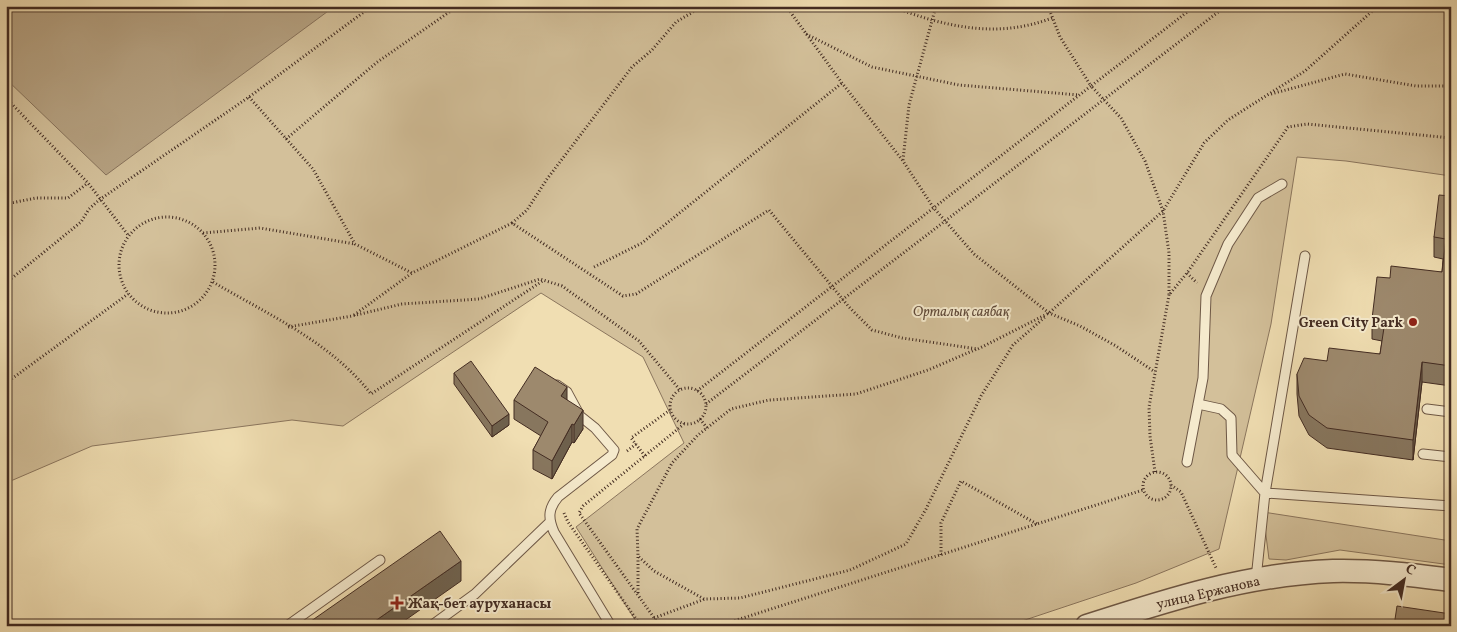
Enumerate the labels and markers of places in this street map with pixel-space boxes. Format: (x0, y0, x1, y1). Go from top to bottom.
place label: Green City Park (1299, 314, 1404, 333)
marker: Green City Park (1407, 316, 1419, 328)
place label: Жақ-бет ауруханасы (408, 595, 551, 614)
marker: Жақ-бет ауруханасы (390, 596, 404, 610)

